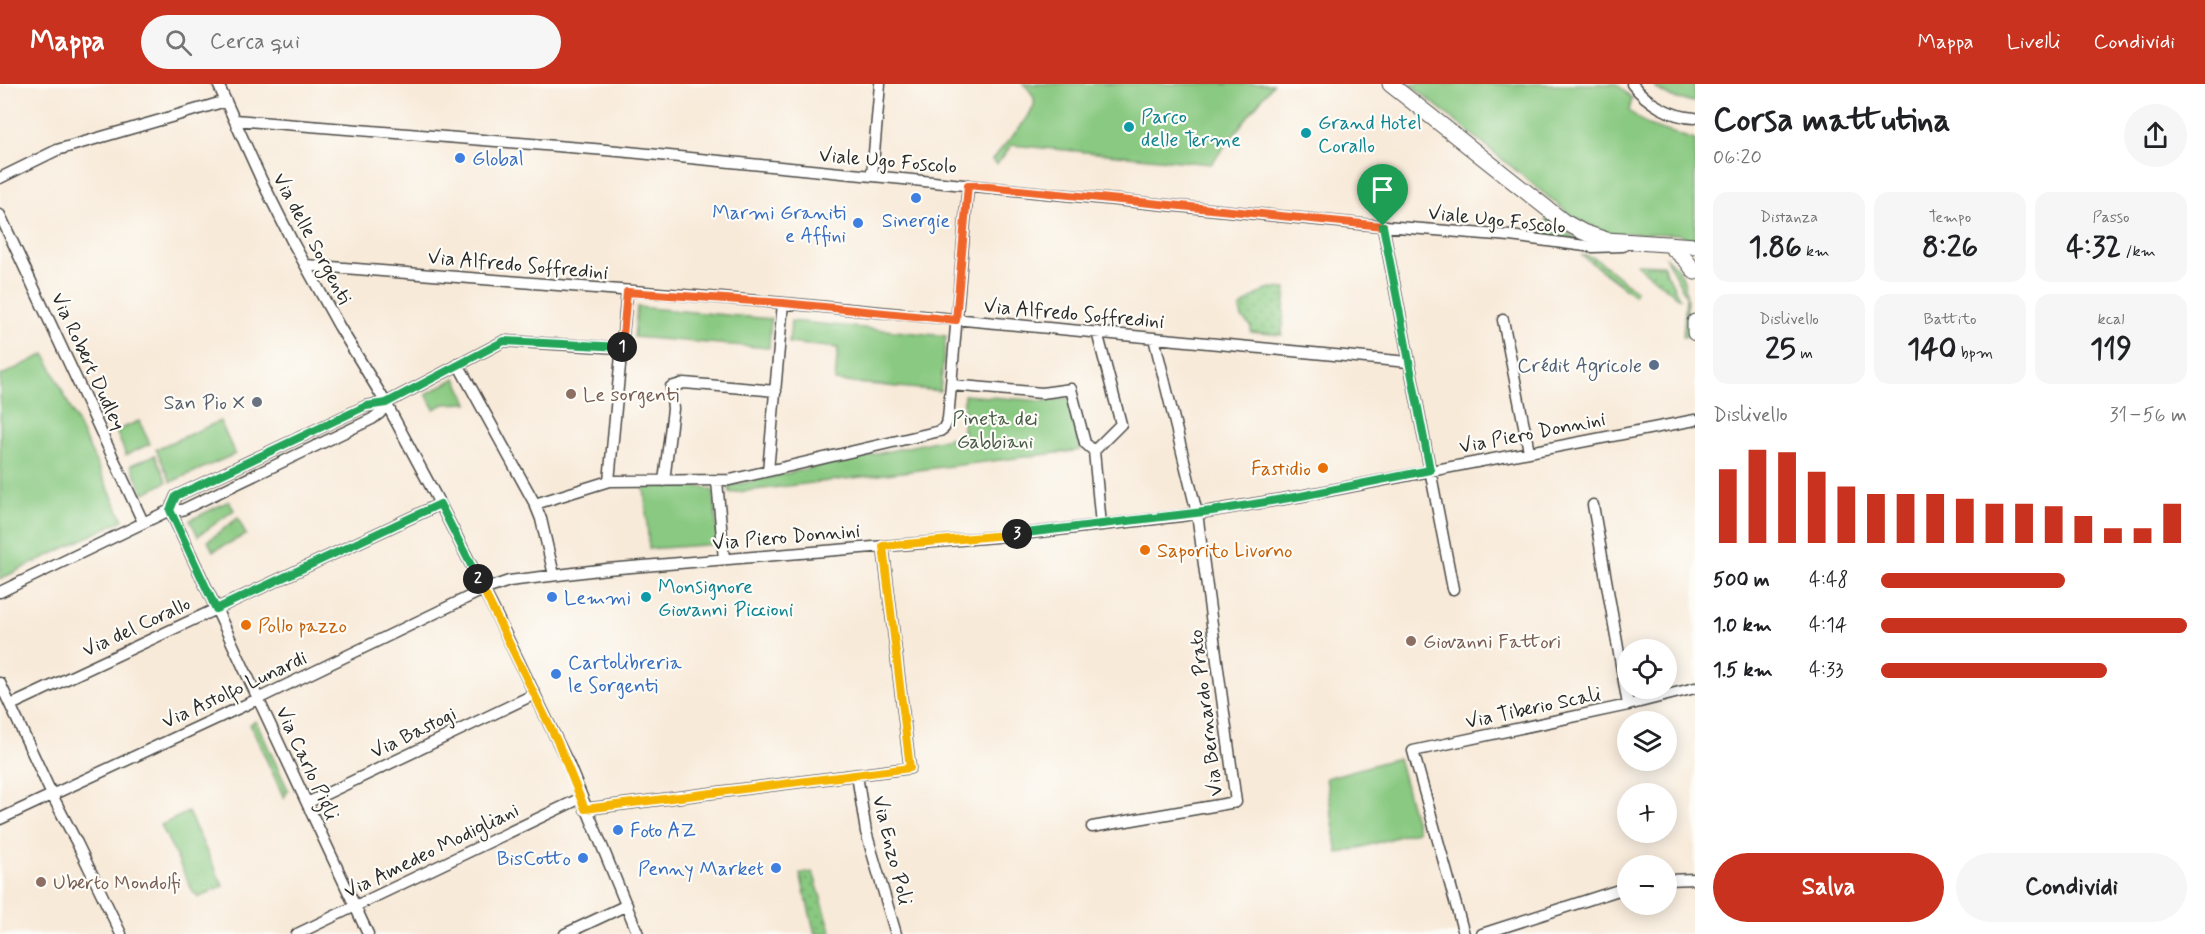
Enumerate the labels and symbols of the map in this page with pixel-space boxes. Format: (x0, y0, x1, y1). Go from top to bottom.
place label: Parco delle Terme (1141, 104, 1241, 154)
place label: Grand Hotel Corallo (1318, 110, 1422, 160)
marker: Parco delle Terme (1122, 120, 1136, 134)
marker: Grand Hotel Corallo (1299, 126, 1313, 140)
street label: Viale Ugo Foscolo (818, 142, 958, 181)
place label: Global (472, 146, 524, 173)
marker: Global (453, 151, 467, 165)
pin (1357, 164, 1408, 226)
street label: Via delle Sorgenti (265, 168, 358, 310)
marker: Sinergie (909, 191, 923, 205)
place label: Marmi Graniti e Affini (712, 200, 846, 250)
street label: Viale Ugo Foscolo (1427, 200, 1567, 241)
place label: Sinergie (882, 208, 950, 235)
marker: Marmi Graniti e Affini (851, 216, 865, 230)
street label: Via Alfredo Soffredini (427, 244, 609, 287)
street label: Via Robert Dudley (44, 288, 131, 435)
street label: Via Alfredo Soffredini (983, 293, 1165, 336)
pin: 1 (607, 332, 637, 362)
place label: Crédit Agricole (1517, 353, 1642, 381)
marker: Crédit Agricole (1647, 358, 1661, 372)
place label: Le sorgenti (583, 382, 679, 409)
marker: Le sorgenti (564, 387, 578, 401)
place label: San Pio X (164, 390, 245, 417)
marker: San Pio X (250, 395, 264, 409)
park label: Pineta dei Gabbiani (952, 406, 1038, 456)
street label: Via Piero Donnini (1457, 406, 1608, 461)
place label: Fastidio (1251, 456, 1311, 483)
marker: Fastidio (1316, 461, 1330, 475)
street label: Via Piero Donnini (711, 518, 861, 557)
pin: 3 (1002, 519, 1032, 549)
place label: Saporito Livorno (1157, 538, 1293, 565)
marker: Saporito Livorno (1138, 543, 1152, 557)
pin: 2 (463, 564, 493, 594)
place label: Monsignore Giovanni Piccioni (658, 574, 793, 624)
place label: Lemmi (564, 585, 631, 612)
marker: Lemmi (545, 590, 559, 604)
marker: Monsignore Giovanni Piccioni (639, 590, 653, 604)
street label: Via del Corallo (78, 591, 195, 664)
place label: Pollo pazzo (258, 613, 347, 640)
marker: Pollo pazzo (239, 618, 253, 632)
street label: Via Bernardo Prato (1183, 628, 1230, 798)
place label: Giovanni Fattori (1423, 629, 1561, 656)
marker: Giovanni Fattori (1404, 634, 1418, 648)
street label: Via Astolfo Lunardi (158, 645, 312, 738)
place label: Cartolibreria le Sorgenti (568, 650, 683, 700)
marker: Cartolibreria le Sorgenti (549, 667, 563, 681)
street label: Via Tiberio Scali (1463, 681, 1604, 736)
street label: Via Bastogi (366, 701, 461, 766)
street label: Via Carlo Pigli (267, 702, 345, 826)
street label: Via Enzo Poli (865, 793, 918, 908)
street label: Via Amedeo Modigliani (340, 797, 524, 906)
place label: Foto AZ (630, 818, 696, 845)
marker: Foto AZ (611, 823, 625, 837)
place label: BisCotto (497, 846, 571, 873)
marker: BisCotto (576, 851, 590, 865)
place label: Penny Market (638, 856, 764, 883)
marker: Penny Market (769, 861, 783, 875)
place label: Uberto Mondolfi (53, 870, 181, 897)
marker: Uberto Mondolfi (34, 875, 48, 889)

